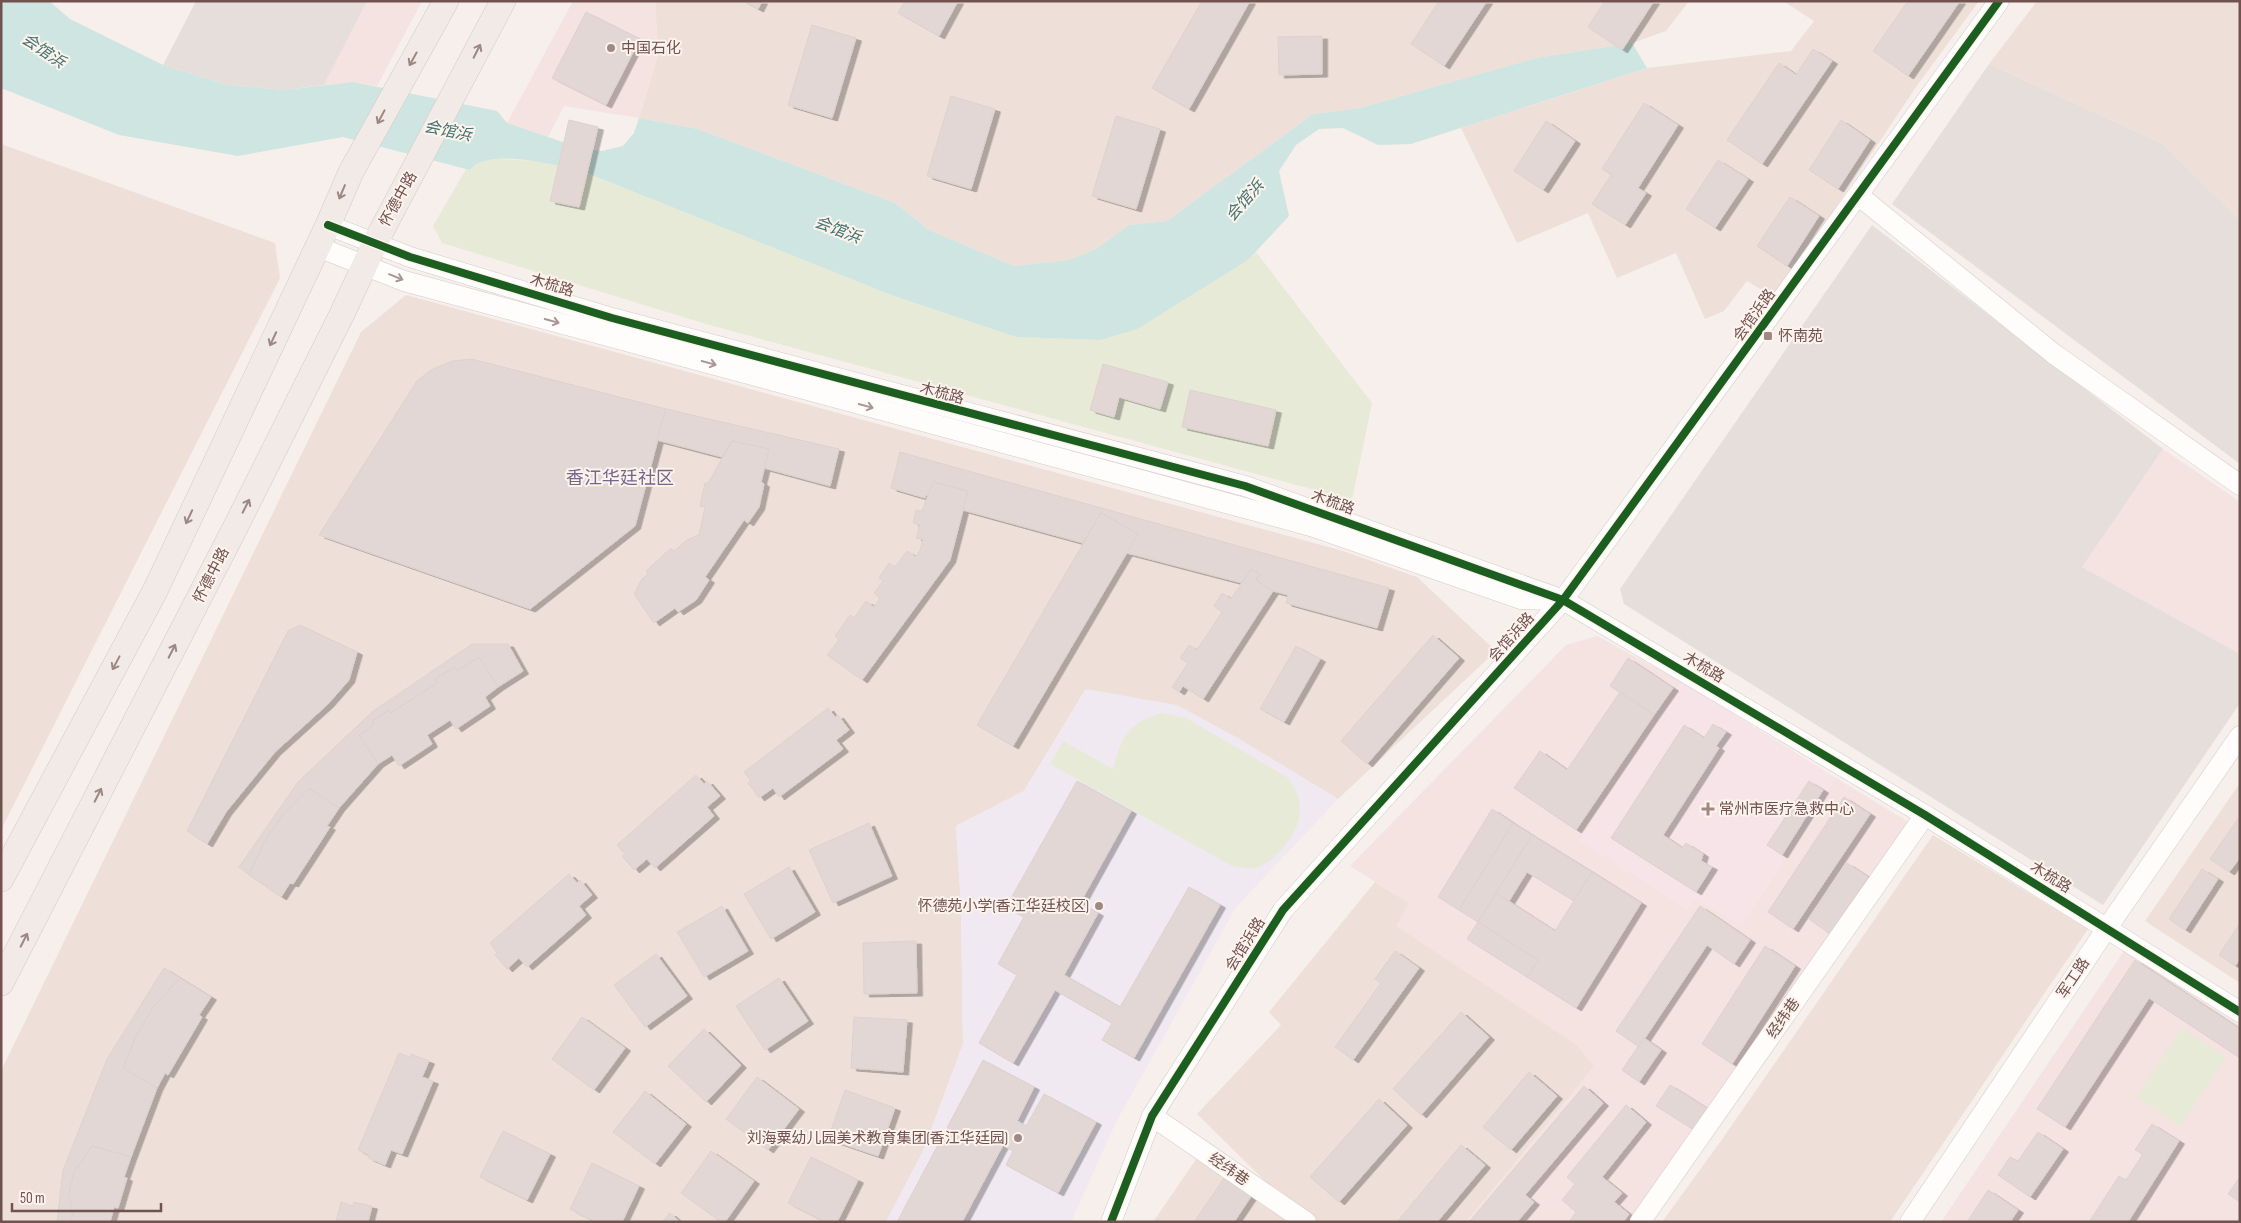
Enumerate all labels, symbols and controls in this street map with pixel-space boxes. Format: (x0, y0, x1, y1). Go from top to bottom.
water label: 会馆浜 (18, 30, 70, 74)
place label: 中国石化 (621, 39, 681, 58)
marker: 中国石化 (605, 42, 617, 54)
one-way arrow (473, 44, 482, 59)
one-way arrow (408, 51, 418, 66)
one-way arrow (376, 110, 386, 125)
water label: 会馆浜 (422, 117, 475, 146)
street label: 怀德中路 (376, 168, 421, 230)
water label: 会馆浜 (1222, 175, 1269, 225)
one-way arrow (337, 184, 347, 199)
water label: 会馆浜 (812, 213, 865, 249)
street label: 木梳路 (528, 270, 576, 301)
one-way arrow (388, 273, 403, 283)
street label: 会馆浜路 (1729, 285, 1780, 345)
one-way arrow (544, 317, 560, 326)
place label: 怀南苑 (1778, 327, 1823, 346)
marker: 怀南苑 (1762, 330, 1774, 342)
one-way arrow (268, 331, 278, 346)
one-way arrow (701, 359, 717, 368)
street label: 木梳路 (918, 378, 966, 408)
one-way arrow (858, 401, 874, 411)
district label: 香江华廷社区 (566, 468, 674, 489)
street label: 木梳路 (1308, 486, 1357, 519)
one-way arrow (242, 499, 251, 514)
one-way arrow (184, 509, 193, 524)
street label: 怀德中路 (189, 544, 234, 606)
street label: 会馆浜路 (1484, 609, 1539, 666)
one-way arrow (167, 643, 177, 658)
street label: 木梳路 (1680, 648, 1728, 687)
one-way arrow (111, 655, 121, 669)
one-way arrow (94, 788, 103, 803)
place label: 常州市医疗急救中心 (1719, 800, 1854, 819)
marker: 常州市医疗急救中心 (1701, 802, 1715, 816)
street label: 木梳路 (2027, 857, 2075, 897)
place label: 怀德苑小学(香江华廷校区) (918, 897, 1089, 916)
marker: 怀德苑小学(香江华廷校区) (1093, 900, 1105, 912)
street label: 会馆浜路 (1221, 914, 1269, 975)
one-way arrow (19, 932, 29, 947)
street label: 军工路 (2053, 954, 2094, 1002)
street label: 经纬巷 (1763, 994, 1804, 1042)
place label: 刘海粟幼儿园美术教育集团(香江华廷园) (747, 1129, 1008, 1148)
marker: 刘海粟幼儿园美术教育集团(香江华廷园) (1012, 1132, 1024, 1144)
street label: 经纬巷 (1205, 1149, 1253, 1190)
scale bar (12, 1180, 161, 1212)
text: 50 m (20, 1189, 45, 1208)

